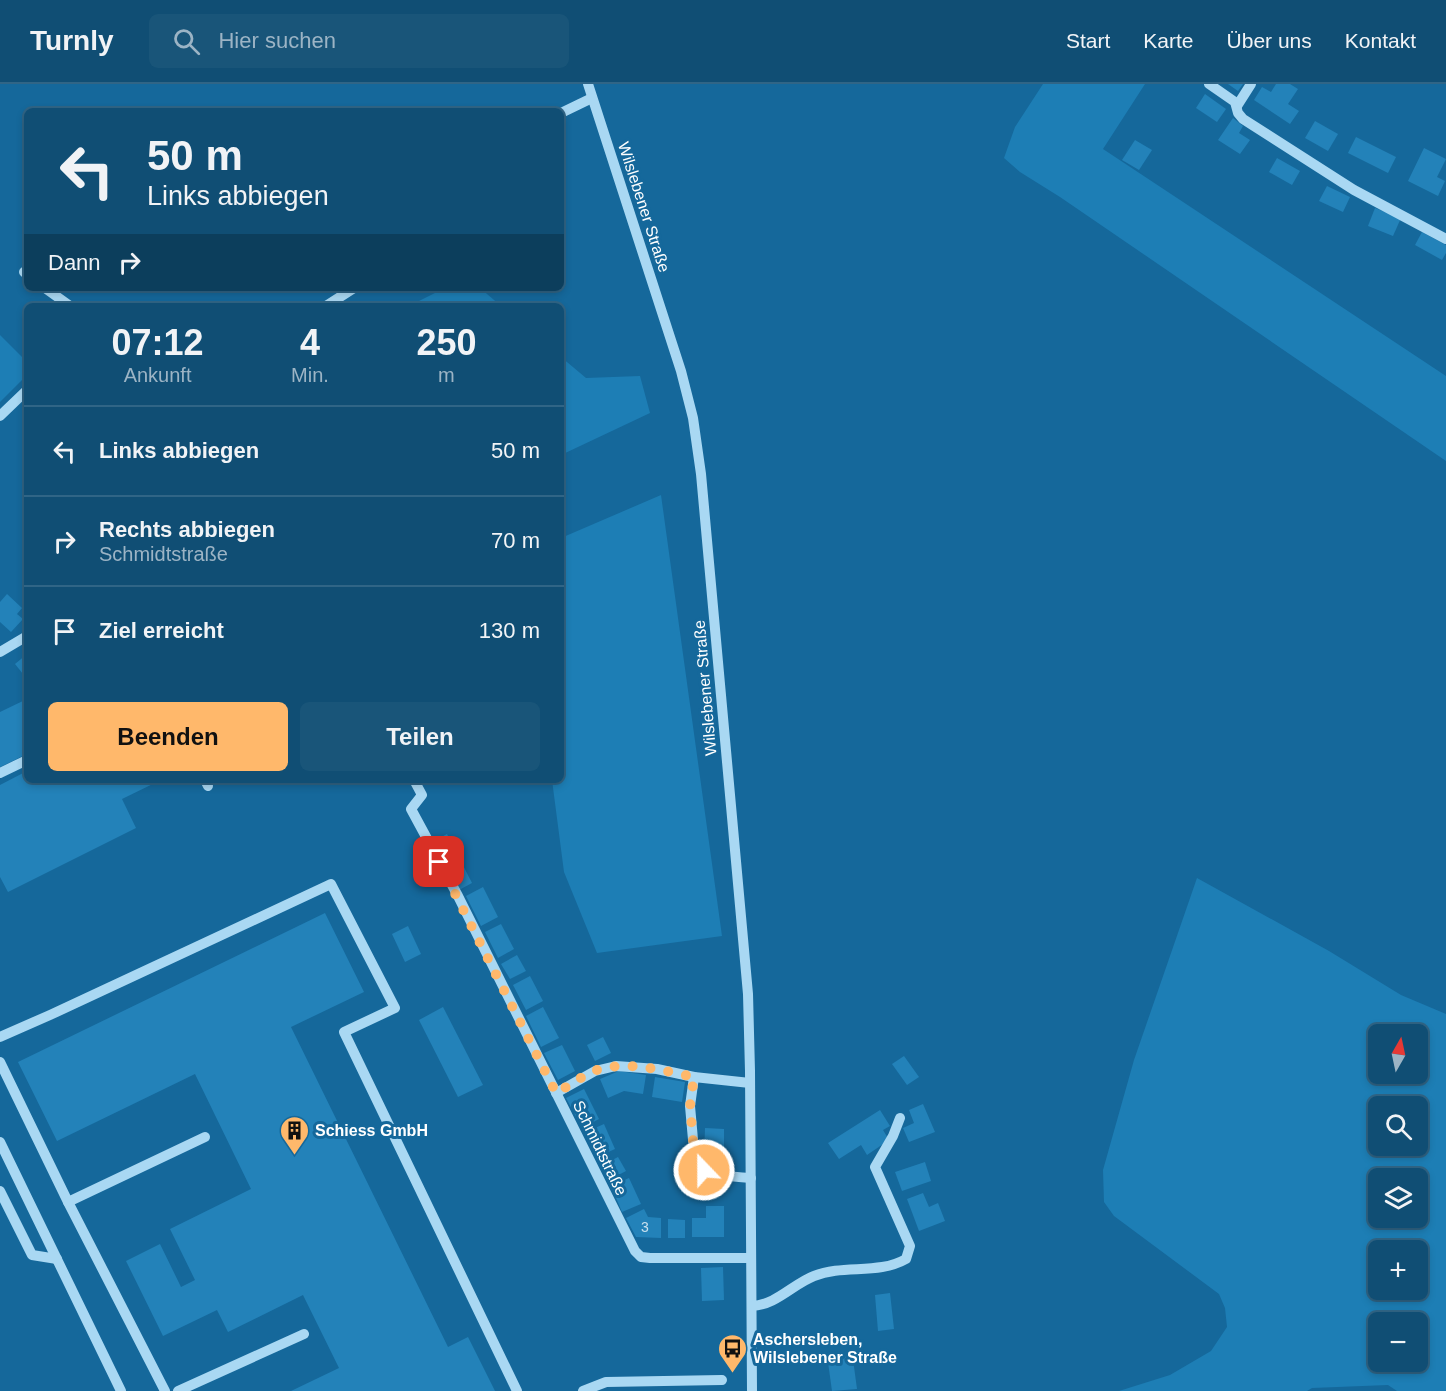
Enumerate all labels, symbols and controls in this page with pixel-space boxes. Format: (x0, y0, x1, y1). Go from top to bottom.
search box (149, 14, 569, 68)
text: Turnly (30, 25, 113, 56)
icon: search (170, 25, 203, 58)
text: Hier suchen (218, 28, 336, 53)
text: Start (1066, 29, 1110, 52)
text: Karte (1143, 29, 1194, 52)
text: Über uns (1227, 29, 1312, 52)
text: Kontakt (1345, 29, 1416, 52)
icon: left (48, 132, 126, 210)
text: 50 m (147, 132, 243, 179)
street label: Wilslebener Straße (615, 140, 673, 274)
text: Links abbiegen (147, 181, 329, 211)
icon: right (113, 246, 146, 279)
text: Dann (48, 250, 101, 275)
text: 07:12 (112, 322, 204, 363)
text: 4 (300, 322, 320, 363)
text: 250 (416, 322, 476, 363)
text: Ankunft (124, 364, 191, 386)
text: Min. (291, 364, 329, 386)
text: m (438, 364, 455, 386)
icon: left (48, 435, 81, 468)
text: Links abbiegen (99, 438, 259, 463)
text: 50 m (491, 438, 540, 463)
text: Rechts abbiegen (99, 517, 275, 542)
icon: right (48, 525, 81, 558)
text: 70 m (491, 528, 540, 553)
text: Schmidtstraße (99, 543, 228, 565)
icon: arrive (48, 615, 81, 648)
text: Ziel erreicht (99, 618, 224, 643)
text: 130 m (479, 618, 540, 643)
street label: Wilslebener Straße (691, 619, 719, 757)
button: Beenden (48, 702, 288, 771)
button: Teilen (300, 702, 540, 771)
pin (413, 836, 464, 887)
icon: arrive (422, 845, 455, 878)
north arrow (1368, 1024, 1428, 1084)
map controls (1368, 1024, 1428, 1372)
button: search (1368, 1096, 1428, 1156)
street label: Schmidtstraße (570, 1098, 630, 1198)
building icon: Schiess GmbH (278, 1114, 310, 1156)
place label: Schiess GmbH (315, 1122, 428, 1139)
position arrow (672, 1138, 736, 1202)
button: layers (1368, 1168, 1428, 1228)
house number: 3 (641, 1219, 649, 1235)
button: + (1368, 1240, 1428, 1300)
button: − (1368, 1312, 1428, 1372)
place label: Aschersleben, Wilslebener Straße (753, 1331, 897, 1366)
bus stop icon: Aschersleben, Wilslebener Straße (716, 1332, 748, 1374)

